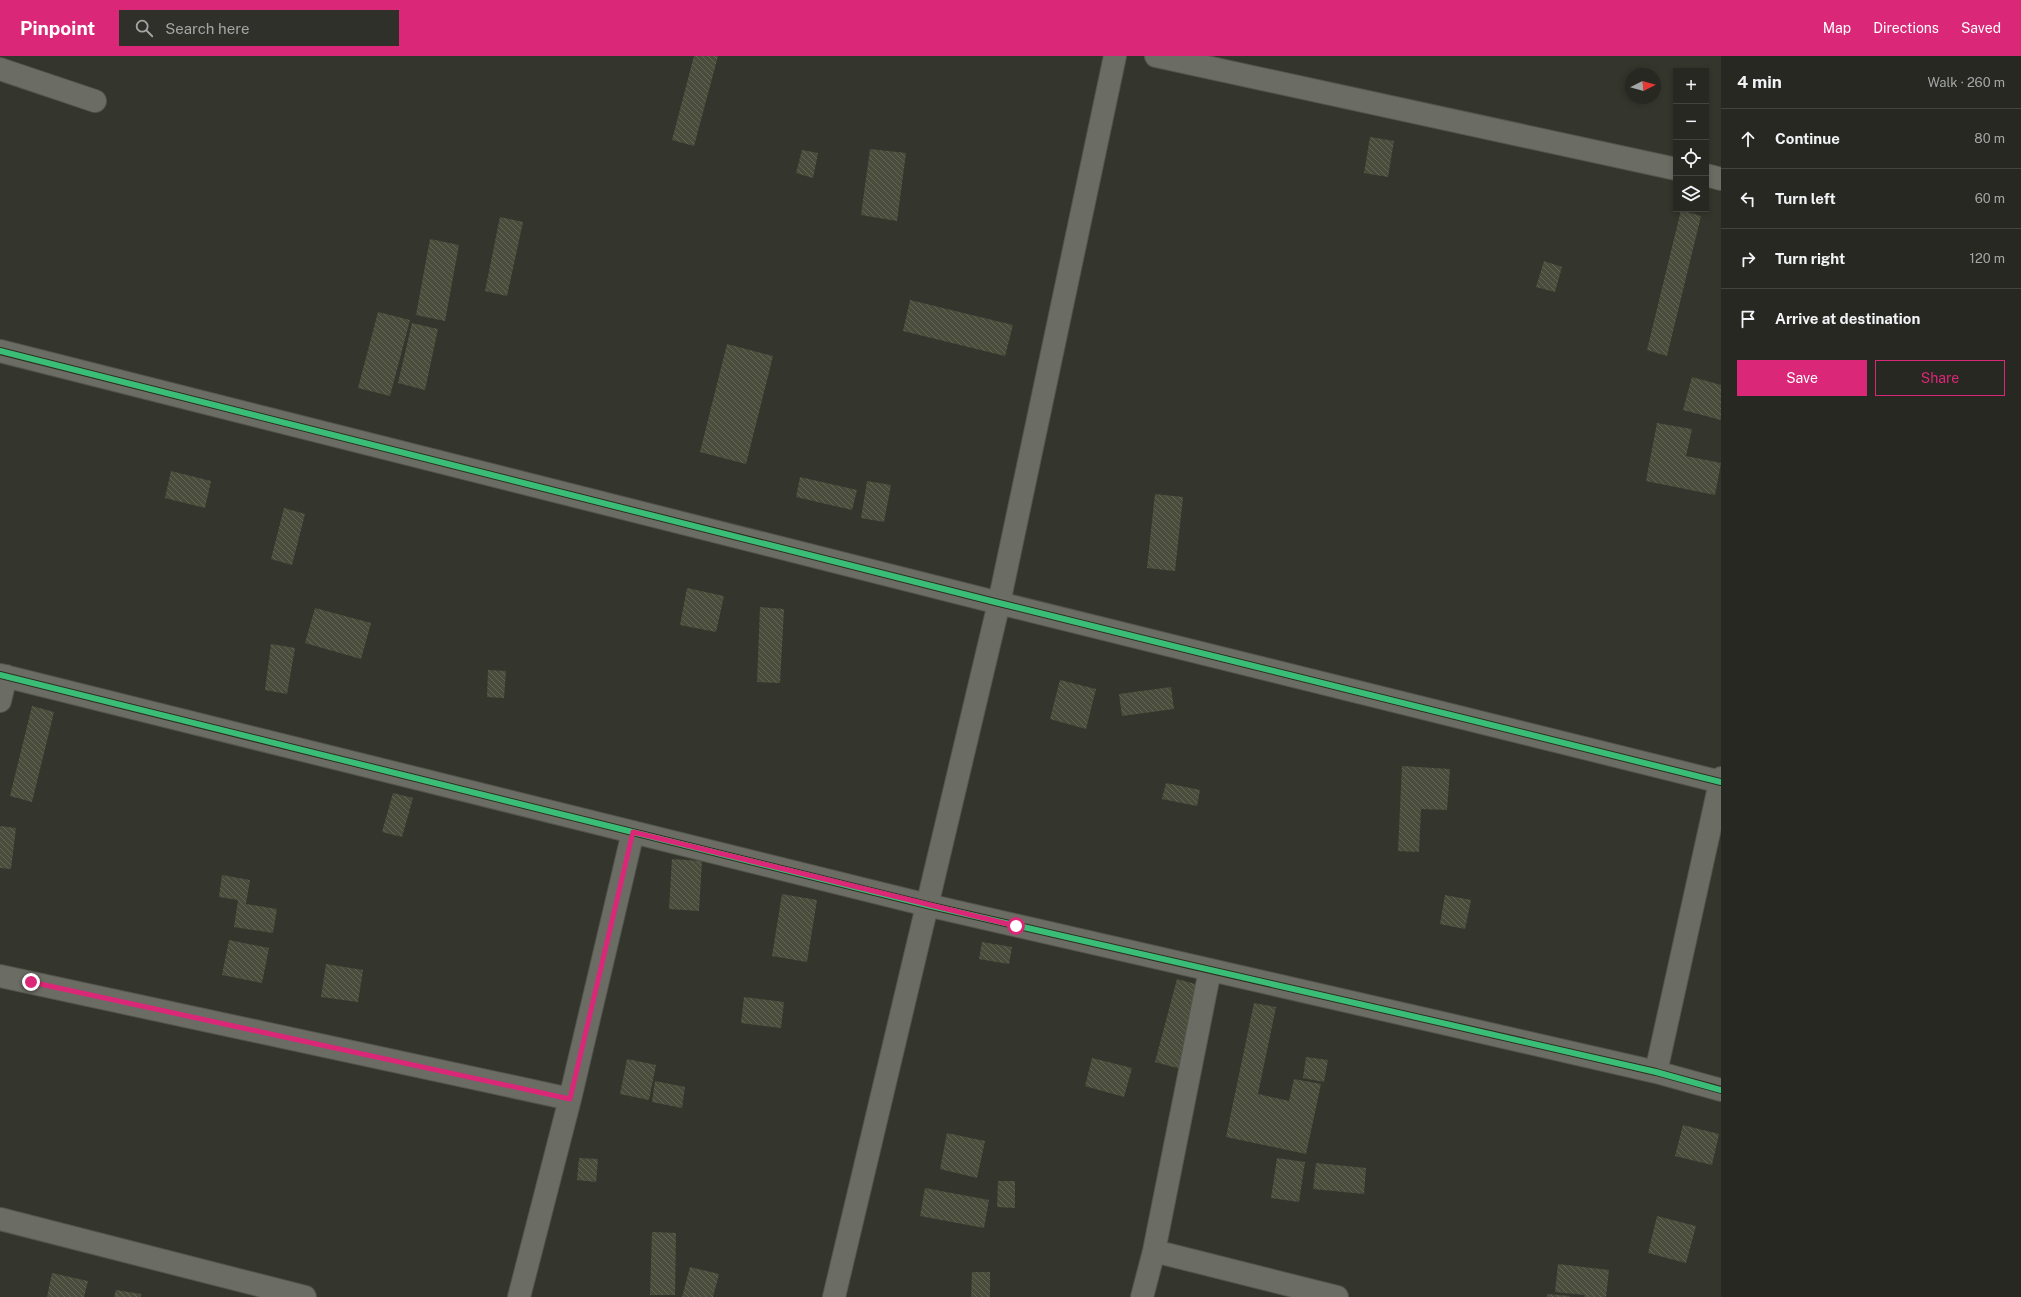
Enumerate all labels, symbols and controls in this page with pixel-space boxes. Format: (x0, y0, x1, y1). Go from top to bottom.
search box (119, 10, 399, 46)
text: Pinpoint (20, 17, 95, 39)
icon: search (133, 17, 155, 39)
text: Search here (165, 20, 249, 37)
text: Map (1823, 20, 1851, 36)
text: Directions (1873, 20, 1939, 36)
text: Saved (1961, 20, 2001, 36)
north arrow (1625, 68, 1661, 104)
map controls (1673, 68, 1709, 212)
button: + (1673, 68, 1709, 104)
text: 4 min (1737, 72, 1782, 92)
text: Walk · 260 m (1927, 75, 2005, 90)
button: − (1673, 104, 1709, 140)
icon: ahead (1737, 128, 1759, 150)
text: Continue (1775, 130, 1840, 147)
text: 80 m (1974, 131, 2005, 146)
button: locate (1673, 140, 1709, 176)
button: layers (1673, 176, 1709, 212)
icon: left (1737, 188, 1759, 210)
text: Turn left (1775, 190, 1836, 207)
text: 60 m (1975, 191, 2005, 206)
icon: right (1737, 248, 1759, 270)
text: Turn right (1775, 250, 1845, 267)
text: 120 m (1970, 251, 2005, 266)
icon: arrive (1737, 308, 1759, 330)
text: Arrive at destination (1775, 310, 1920, 327)
button: Save (1737, 360, 1867, 396)
button: Share (1875, 360, 2005, 396)
route start (1007, 917, 1025, 935)
route end (22, 973, 40, 991)

